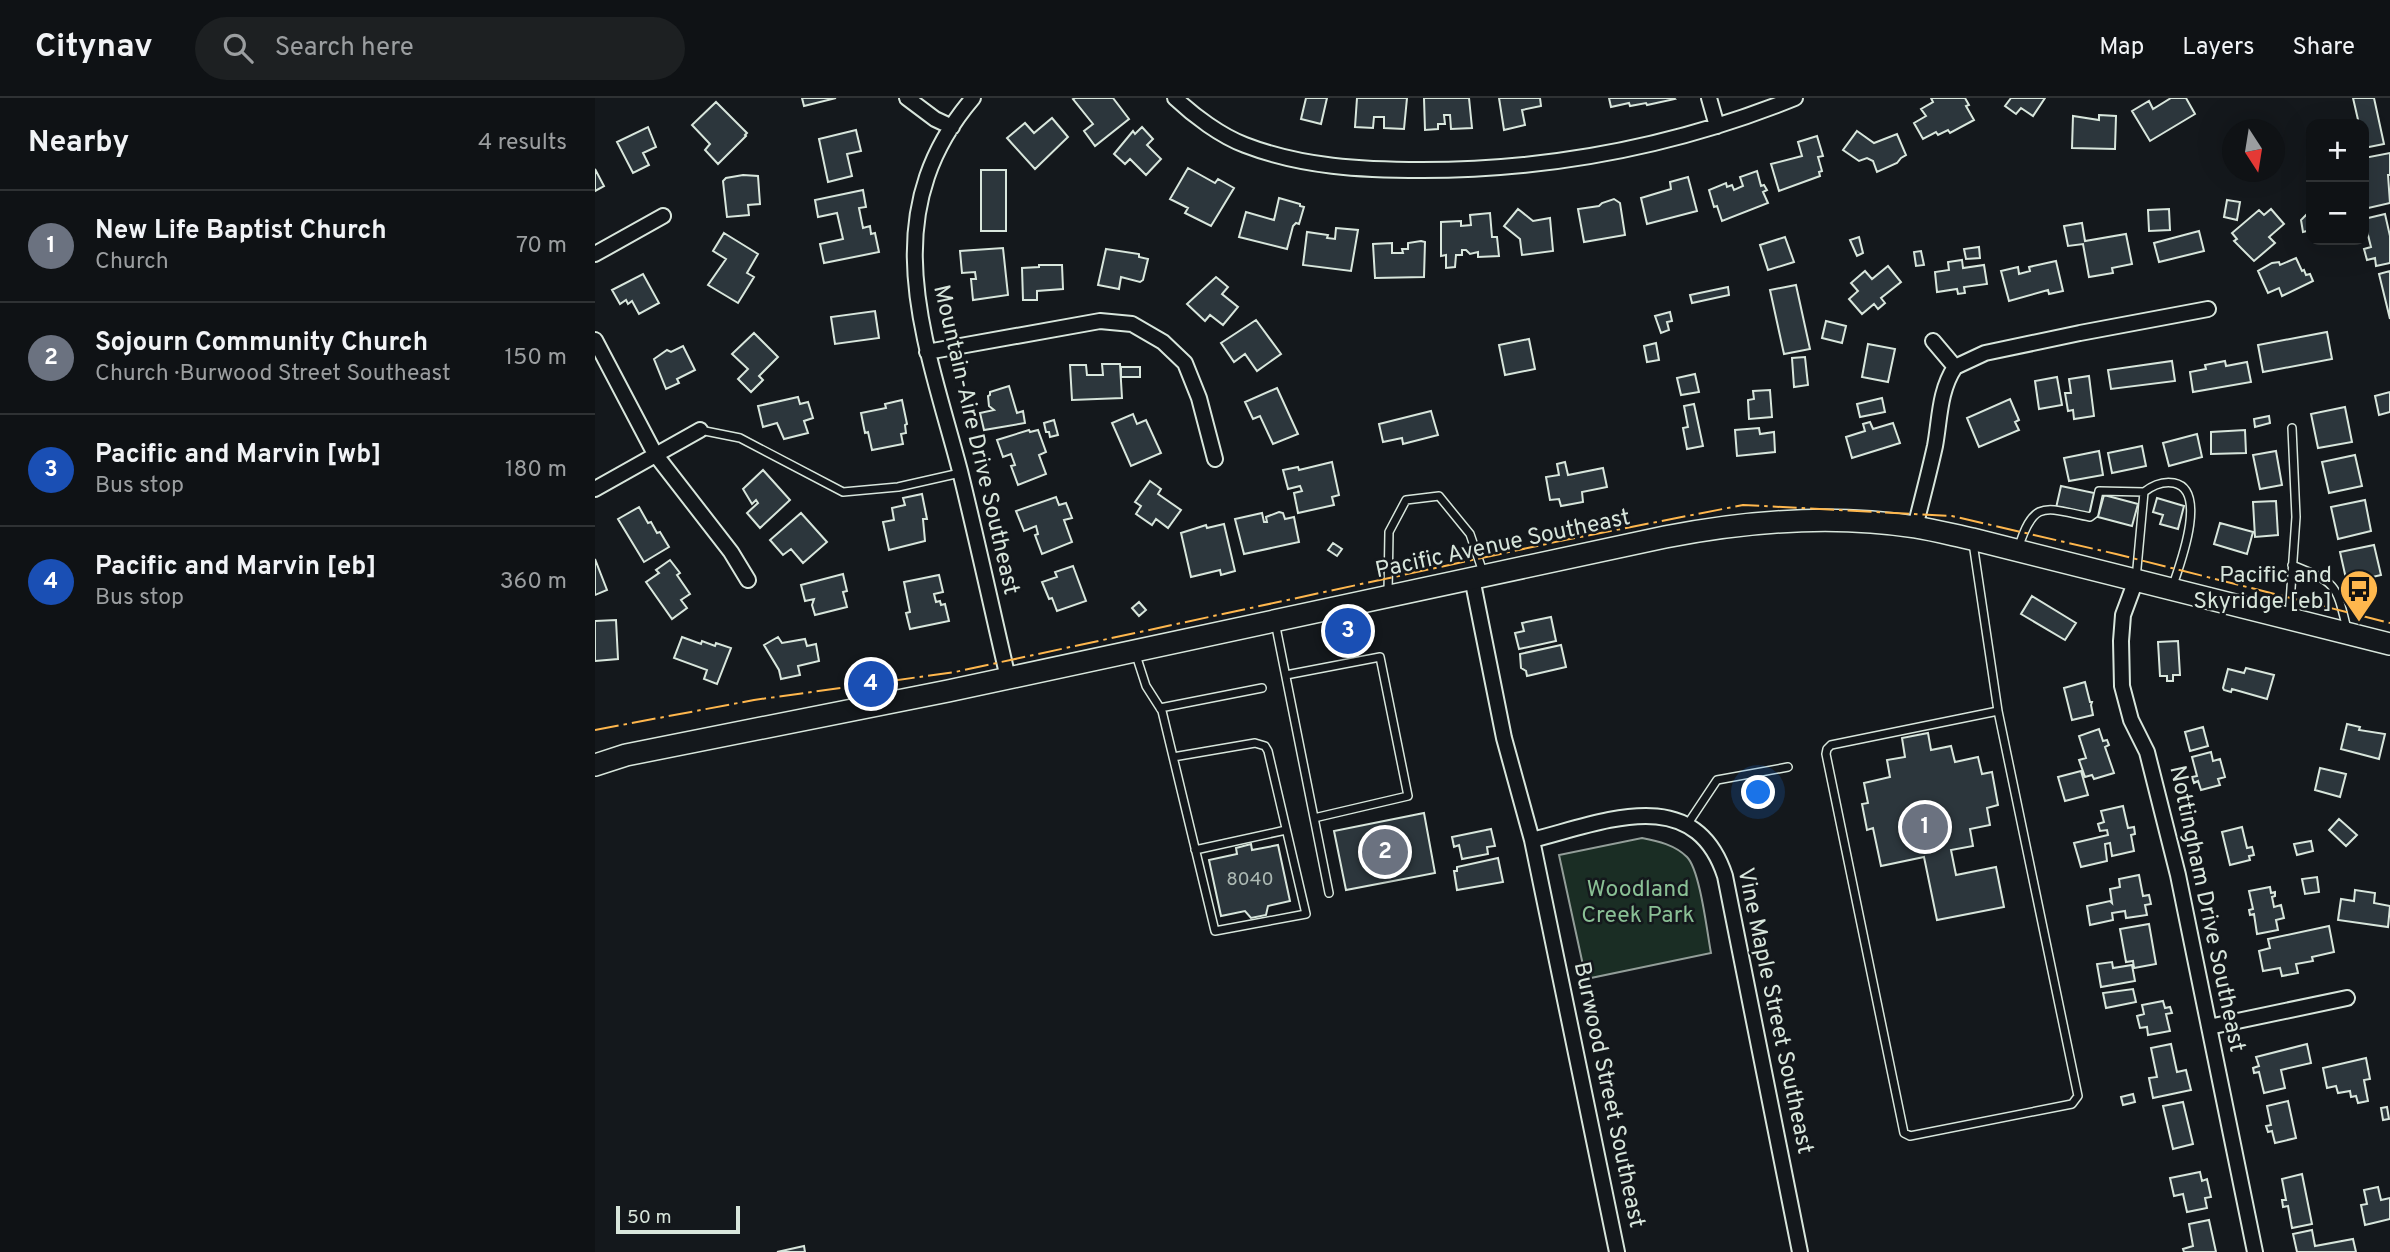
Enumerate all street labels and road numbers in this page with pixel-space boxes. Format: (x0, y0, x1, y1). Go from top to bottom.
street label: Mountain-Aire Drive Southeast (925, 282, 1025, 598)
street label: Pacific Avenue Southeast (1373, 504, 1633, 586)
street label: Nottingham Drive Southeast (2161, 763, 2251, 1055)
street label: Vine Maple Street Southeast (1729, 865, 1819, 1157)
street label: Burwood Street Southeast (1566, 959, 1650, 1231)

